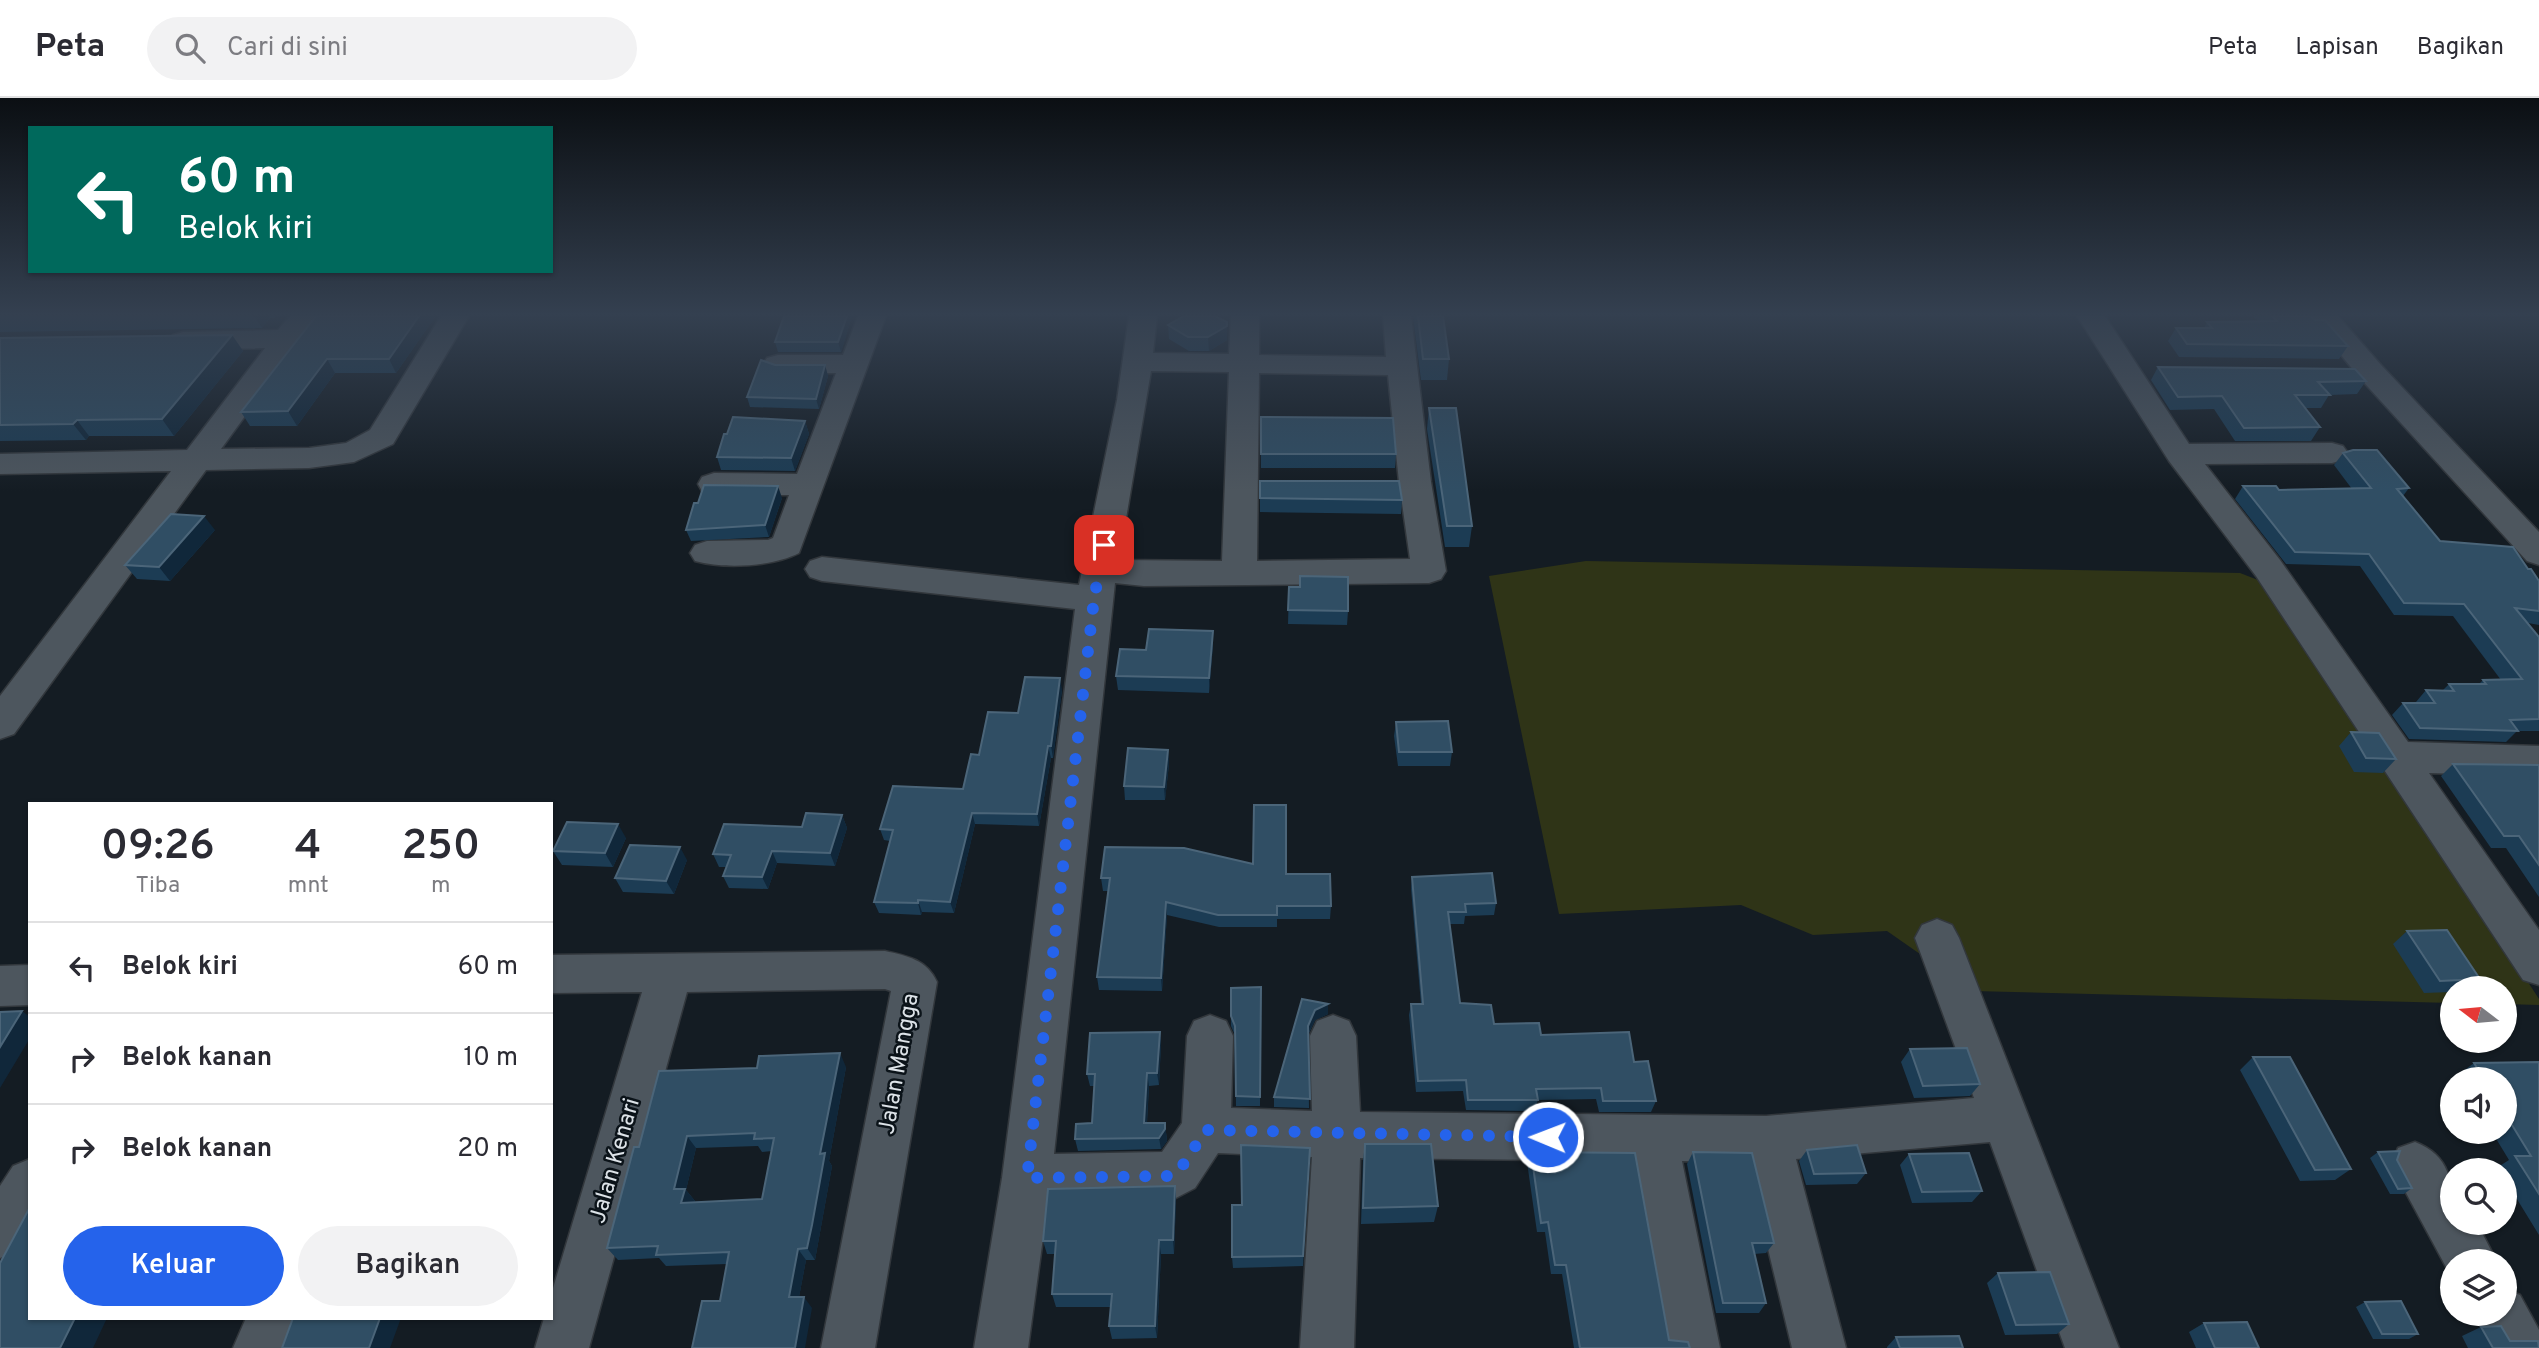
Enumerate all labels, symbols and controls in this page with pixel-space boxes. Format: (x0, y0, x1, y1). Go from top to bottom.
search box (147, 17, 637, 80)
text: Peta (35, 27, 105, 69)
icon: search (171, 29, 209, 67)
text: Cari di sini (227, 32, 348, 65)
text: Peta (2208, 33, 2257, 63)
text: Lapisan (2295, 33, 2379, 63)
text: Bagikan (2417, 33, 2504, 63)
text: 60 m (178, 149, 296, 211)
icon: left (63, 154, 154, 245)
text: Belok kiri (178, 210, 313, 250)
pin (1074, 515, 1134, 575)
icon: arrive (1085, 526, 1123, 564)
text: 09:26 (101, 821, 215, 874)
text: 4 (295, 821, 322, 874)
text: 250 (401, 821, 480, 874)
text: Tiba (136, 872, 180, 901)
text: mnt (288, 872, 329, 901)
text: m (431, 872, 451, 901)
icon: left (63, 949, 101, 987)
text: Belok kiri (122, 951, 238, 984)
text: 60 m (458, 951, 518, 984)
north arrow (2440, 976, 2516, 1054)
map controls (2440, 976, 2517, 1326)
street label: Jalan Mangga (873, 991, 927, 1137)
icon: right (63, 1040, 101, 1078)
text: Belok kanan (122, 1042, 272, 1075)
text: 10 m (463, 1042, 518, 1075)
button: sound (2440, 1067, 2517, 1144)
street label: Jalan Kenari (584, 1095, 648, 1227)
position arrow (1511, 1100, 1585, 1174)
icon: right (63, 1131, 101, 1169)
text: Belok kanan (122, 1133, 272, 1166)
text: 20 m (457, 1133, 518, 1166)
button: search (2440, 1158, 2517, 1235)
button: Keluar (63, 1226, 284, 1306)
button: Bagikan (298, 1226, 518, 1306)
button: layers (2440, 1249, 2517, 1326)

